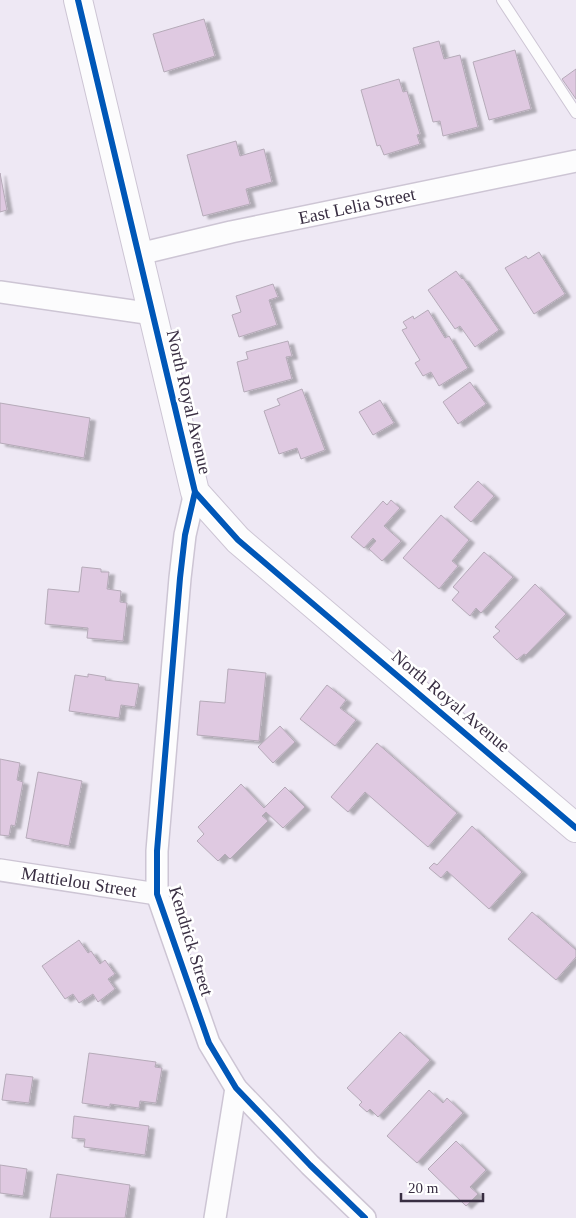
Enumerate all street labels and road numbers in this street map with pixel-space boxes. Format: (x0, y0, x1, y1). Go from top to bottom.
street label: East Lelia Street (297, 184, 417, 228)
street label: North Royal Avenue (163, 328, 215, 476)
street label: North Royal Avenue (388, 646, 514, 756)
street label: Mattielou Street (20, 863, 138, 901)
street label: Kendrick Street (165, 884, 217, 998)

